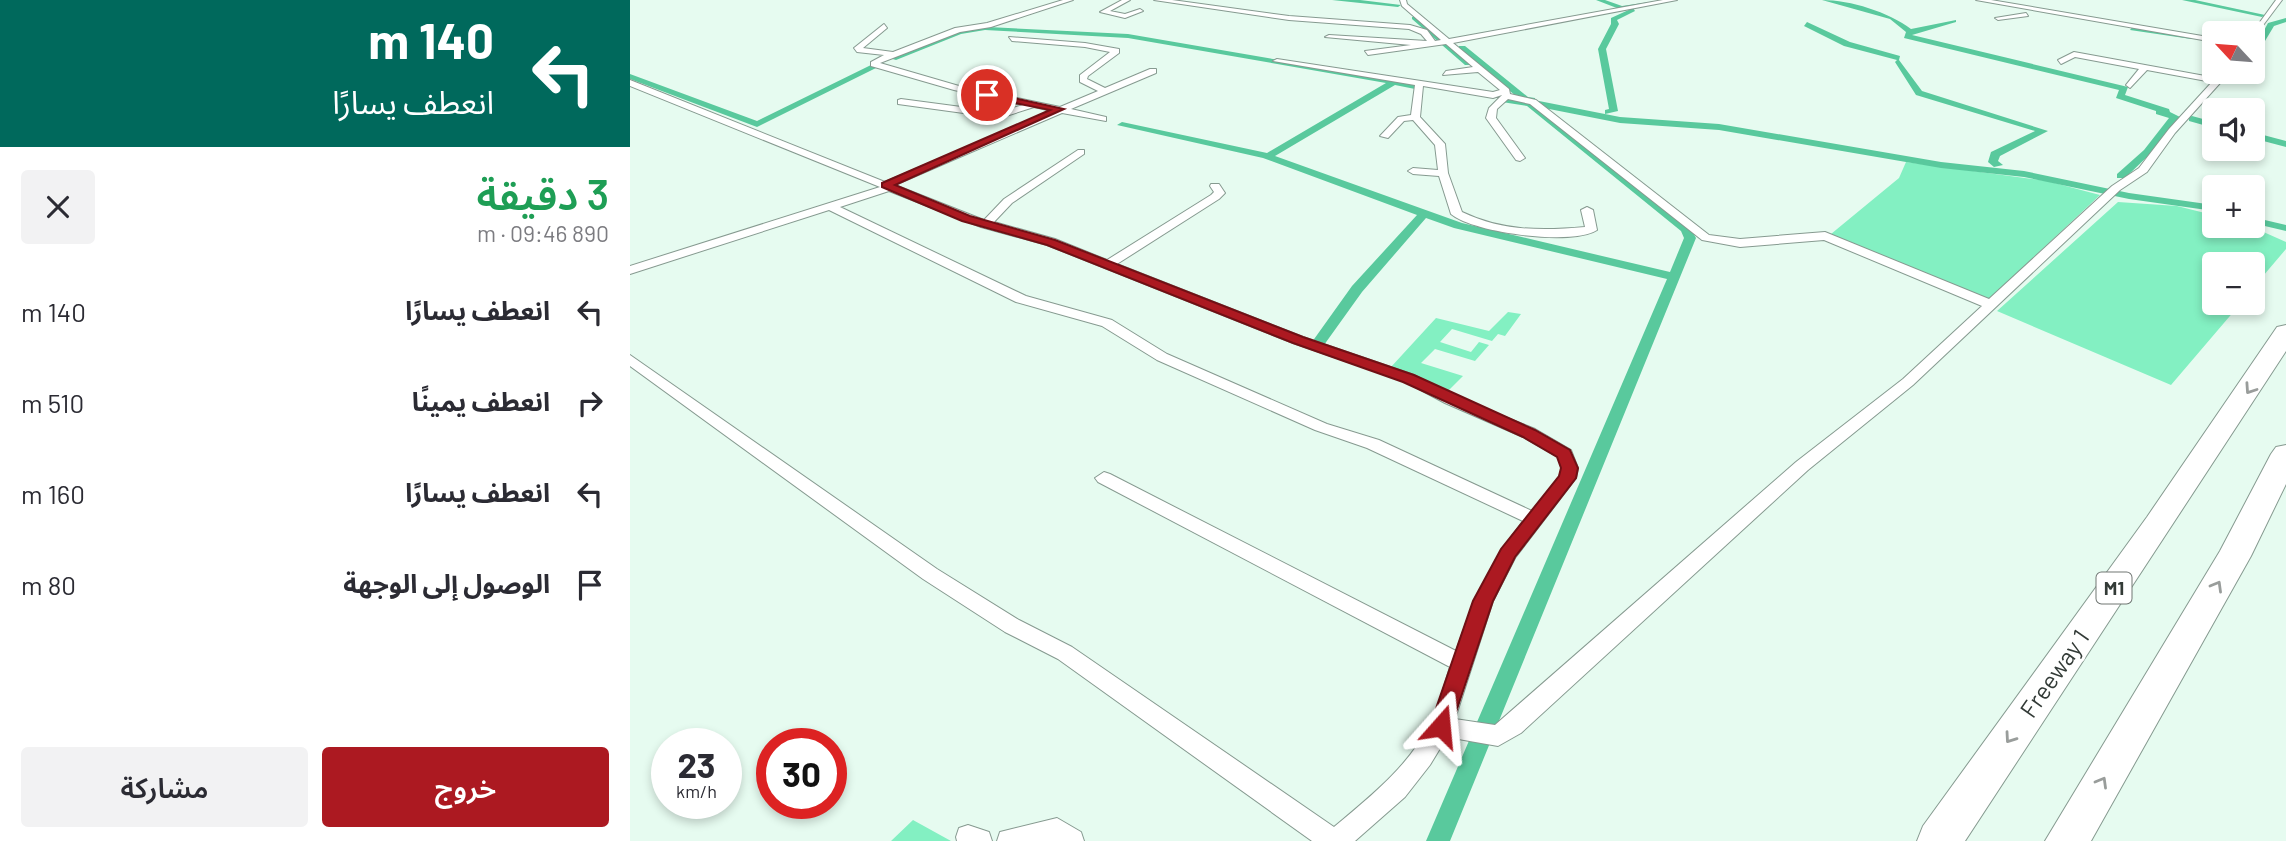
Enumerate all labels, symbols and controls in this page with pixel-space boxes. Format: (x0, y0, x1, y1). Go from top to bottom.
text: 140 m (368, 10, 494, 69)
north arrow (2202, 21, 2264, 84)
map controls (2202, 21, 2265, 315)
icon: left (518, 28, 609, 119)
pin (957, 65, 1017, 125)
icon: arrive (968, 76, 1006, 114)
text: انعطف يسارًا (332, 82, 494, 120)
button: sound (2202, 98, 2265, 161)
text: 3 دقيقة (476, 168, 609, 218)
button: close (21, 170, 95, 244)
button: + (2202, 175, 2265, 238)
text: 890 m · 09:46 (477, 219, 609, 247)
button: − (2202, 252, 2265, 315)
icon: left (571, 293, 609, 331)
text: انعطف يسارًا (405, 294, 550, 325)
text: 140 m (21, 296, 86, 327)
one-way arrow (2245, 382, 2258, 395)
icon: right (571, 384, 609, 422)
text: انعطف يمينًا (412, 385, 550, 416)
text: 510 m (21, 387, 84, 418)
icon: left (571, 475, 609, 513)
text: انعطف يسارًا (405, 476, 550, 507)
text: 160 m (21, 478, 85, 509)
icon: arrive (571, 566, 609, 604)
text: الوصول إلى الوجهة (343, 567, 550, 598)
text: 80 m (21, 569, 76, 600)
road number: M1 (2096, 572, 2132, 604)
one-way arrow (2208, 580, 2221, 593)
street label: Freeway 1 (2013, 624, 2095, 723)
position arrow (1404, 689, 1478, 763)
speed limit sign: 30 (756, 728, 847, 819)
one-way arrow (2006, 730, 2018, 743)
text: 23 (677, 743, 716, 785)
button: مشاركة (21, 747, 308, 827)
button: خروج (322, 747, 609, 827)
one-way arrow (2094, 777, 2107, 789)
text: km/h (676, 780, 717, 802)

